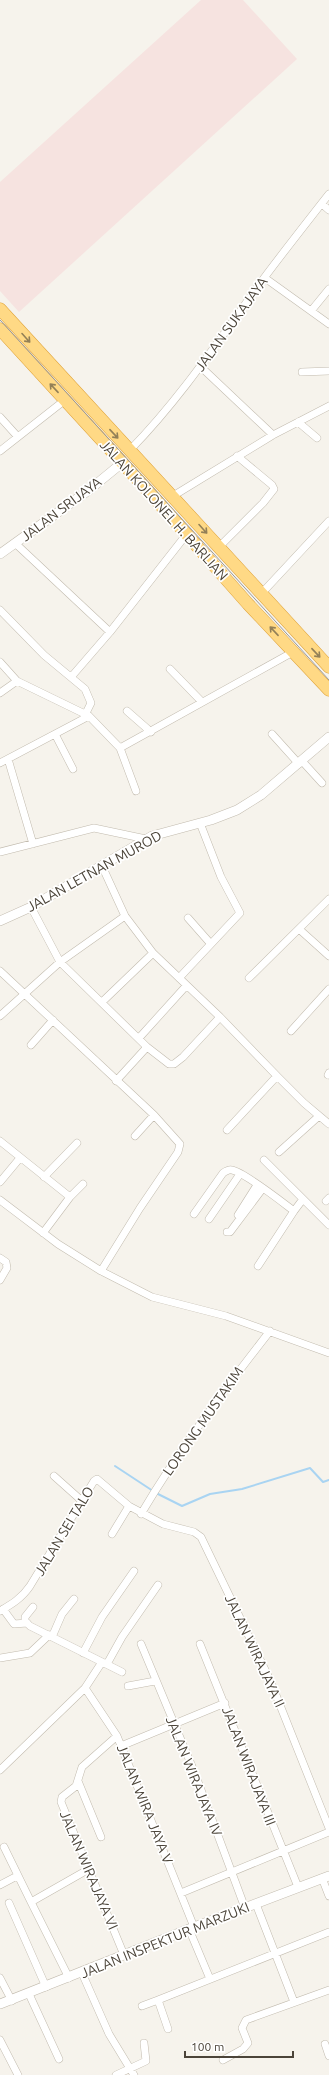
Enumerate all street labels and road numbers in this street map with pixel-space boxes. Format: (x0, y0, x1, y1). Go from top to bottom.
street label: JALAN SUKAJAYA (192, 274, 270, 374)
street label: JALAN KOLONEL H. BARLIAN (97, 436, 231, 584)
street label: JALAN SRIJAYA (18, 474, 104, 544)
street label: JALAN LETNAN MUROD (24, 827, 164, 915)
street label: LORONG MUSTAKIM (159, 1364, 247, 1478)
street label: JALAN SEI TALO (31, 1483, 97, 1579)
street label: JALAN WIRAJAYA II (222, 1592, 288, 1710)
street label: JALAN WIRAJAYA III (219, 1704, 279, 1828)
street label: JALAN WIRAJAYA IV (163, 1714, 225, 1838)
street label: JALAN WIRA JAYA V (114, 1742, 176, 1866)
street label: JALAN WIRAJAYA VI (57, 1808, 121, 1932)
street label: JALAN INSPEKTUR MARZUKI (78, 1899, 252, 1981)

